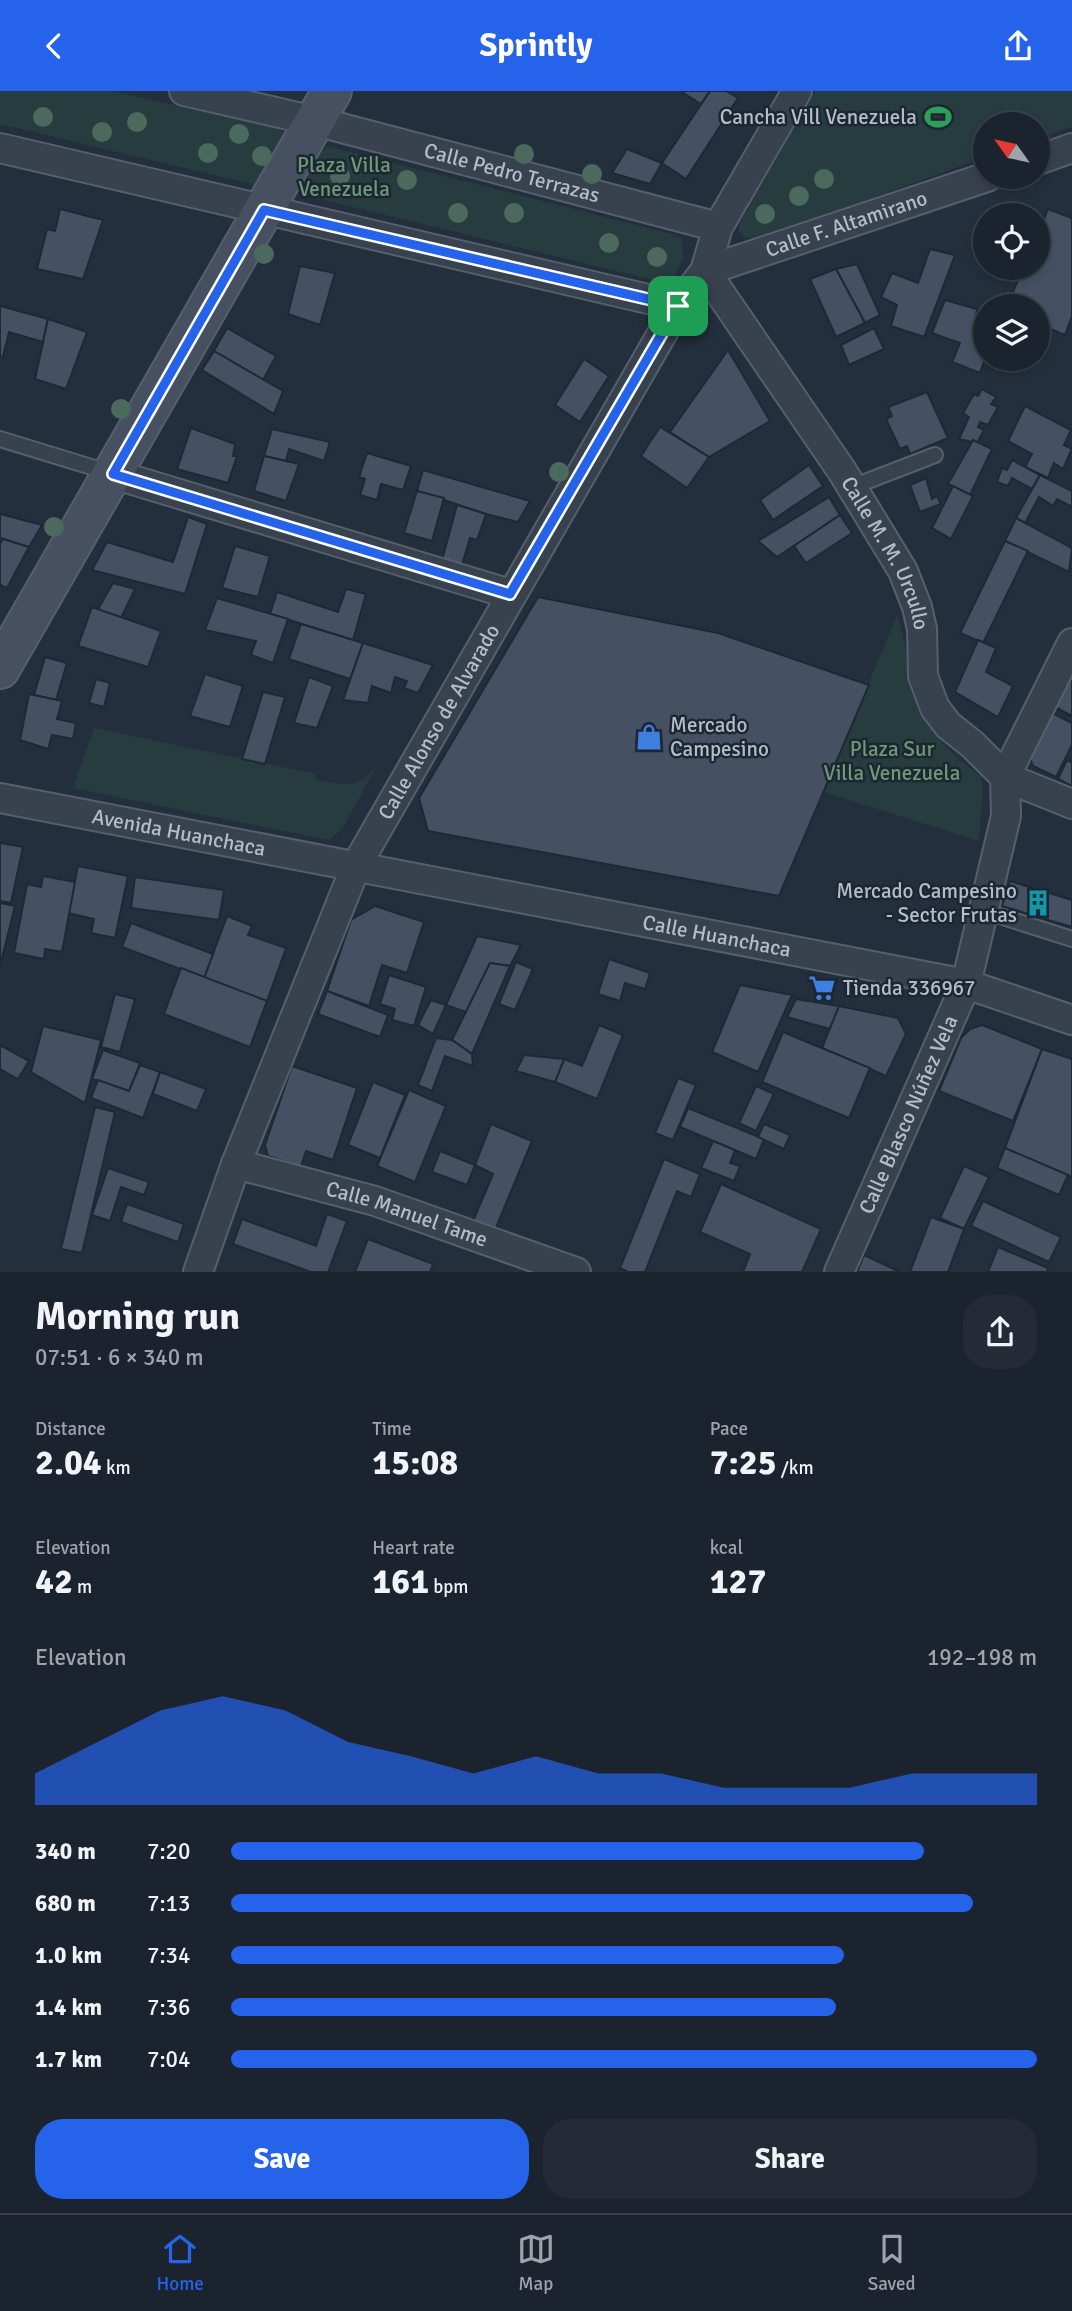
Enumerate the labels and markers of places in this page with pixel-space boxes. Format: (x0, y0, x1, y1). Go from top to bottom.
sports icon: Cancha Vill Venezuela (923, 102, 953, 132)
place label: Cancha Vill Venezuela (720, 104, 917, 130)
pin (648, 276, 708, 336)
place label: Mercado Campesino (670, 712, 769, 762)
shop icon: Mercado Campesino (634, 722, 664, 752)
place label: Mercado Campesino - Sector Frutas (836, 878, 1017, 928)
building icon: Mercado Campesino - Sector Frutas (1023, 888, 1053, 918)
supermarket icon: Tienda 336967 (807, 973, 837, 1003)
place label: Tienda 336967 (843, 975, 975, 1001)

